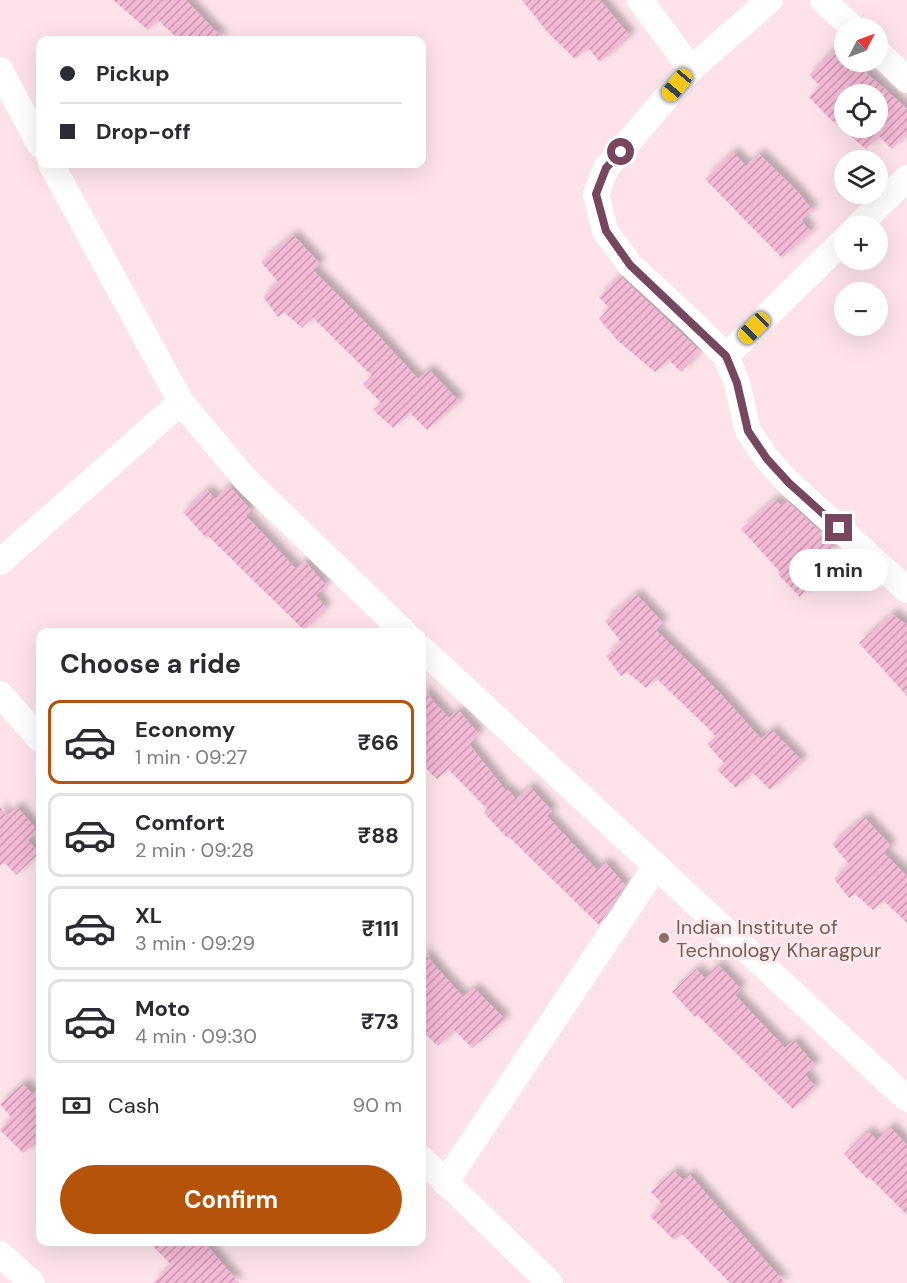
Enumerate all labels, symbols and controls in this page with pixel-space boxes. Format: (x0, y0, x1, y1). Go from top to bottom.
north arrow (834, 18, 888, 72)
map controls (834, 18, 888, 336)
text: Pickup (96, 59, 170, 88)
car (659, 65, 695, 105)
button: locate (834, 84, 888, 138)
text: Drop-off (96, 117, 191, 146)
route start (607, 138, 634, 165)
button: layers (834, 150, 888, 204)
button: + (834, 216, 888, 270)
button: − (834, 282, 888, 336)
car (735, 309, 773, 347)
route end (825, 514, 852, 541)
callout: 1 min (790, 549, 888, 591)
text: 1 min (814, 557, 863, 583)
text: Choose a ride (60, 646, 241, 681)
icon: car (63, 715, 117, 769)
text: Economy (135, 715, 235, 744)
text: ₹66 (358, 728, 399, 757)
text: 1 min · 09:27 (135, 744, 247, 770)
icon: car (63, 808, 117, 862)
text: Comfort (135, 808, 225, 837)
text: ₹88 (358, 821, 399, 850)
text: 2 min · 09:28 (135, 837, 254, 863)
icon: car (63, 901, 117, 955)
text: XL (135, 901, 162, 930)
text: ₹111 (361, 914, 399, 943)
place label: Indian Institute of Technology Kharagpur (676, 914, 881, 963)
text: 3 min · 09:29 (135, 930, 255, 956)
marker: Indian Institute of Technology Kharagpur (657, 931, 671, 945)
icon: car (63, 994, 117, 1048)
text: Moto (135, 994, 190, 1023)
text: ₹73 (361, 1007, 399, 1036)
text: 4 min · 09:30 (135, 1023, 257, 1049)
icon: cash (60, 1089, 93, 1122)
text: Cash (108, 1091, 159, 1120)
text: 90 m (353, 1092, 402, 1118)
button: Confirm (60, 1165, 402, 1234)

